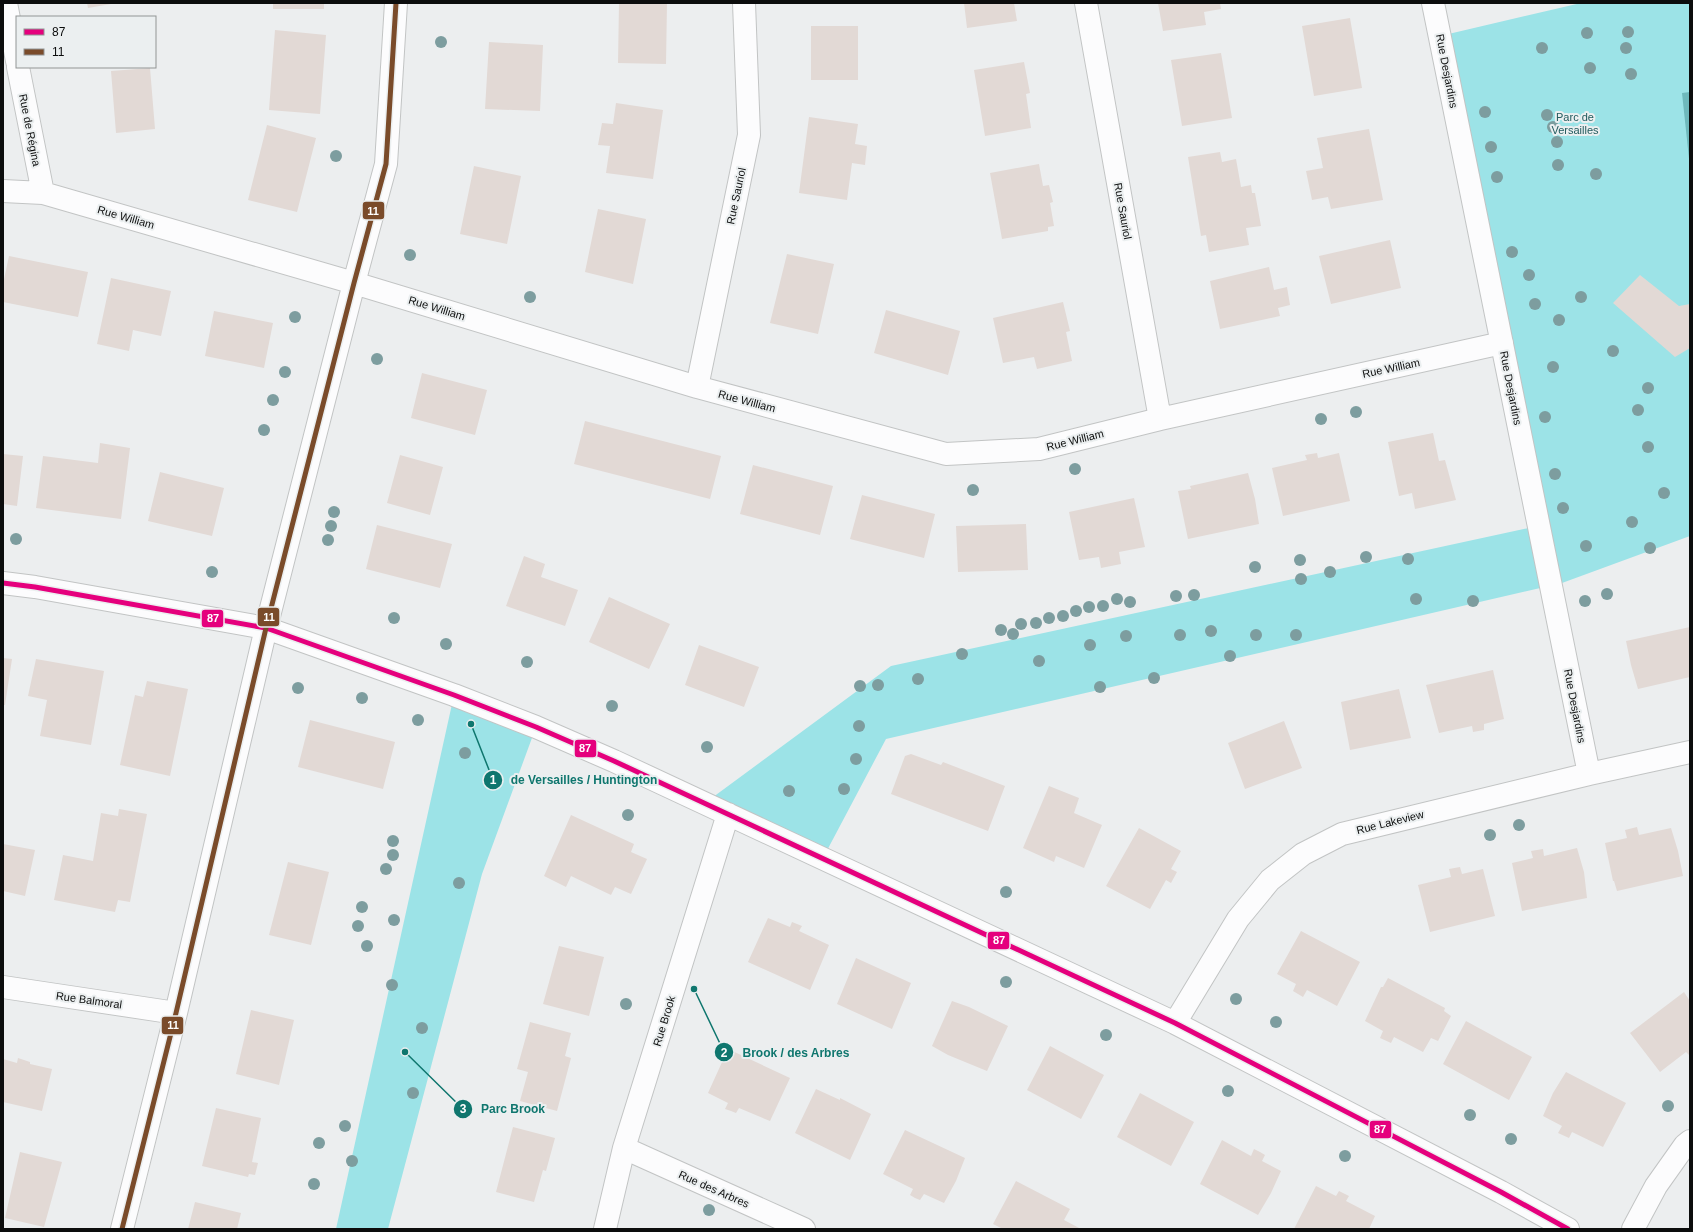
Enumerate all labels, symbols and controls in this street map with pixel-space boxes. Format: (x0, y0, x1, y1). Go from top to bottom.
legend (16, 16, 156, 68)
text: 87 (52, 25, 66, 39)
street label: Rue Desjardins (1434, 33, 1460, 110)
text: 11 (52, 45, 65, 59)
street label: Rue de Régina (17, 93, 43, 168)
park label: Parc de Versailles (1551, 111, 1599, 136)
street label: Rue Sauriol (724, 167, 748, 225)
street label: Rue Sauriol (1112, 182, 1134, 240)
line badge: 11 (362, 201, 385, 220)
street label: Rue William (96, 203, 156, 231)
text: 11 (367, 205, 379, 217)
street label: Rue William (407, 294, 467, 322)
street label: Rue Desjardins (1498, 350, 1524, 427)
street label: Rue William (1361, 356, 1421, 380)
street label: Rue William (717, 388, 777, 414)
street label: Rue William (1045, 427, 1105, 453)
line badge: 11 (257, 607, 280, 627)
line badge: 87 (201, 609, 224, 628)
text: 11 (263, 611, 275, 623)
text: 87 (207, 612, 219, 624)
street label: Rue Desjardins (1562, 668, 1588, 745)
line badge: 87 (574, 739, 597, 758)
text: 87 (579, 742, 591, 754)
callout: de Versailles / Huntington (483, 768, 665, 792)
text: 1 (490, 773, 497, 787)
text: de Versailles / Huntington (511, 773, 657, 787)
street label: Rue Lakeview (1355, 808, 1425, 836)
line badge: 87 (987, 931, 1010, 950)
text: 87 (993, 934, 1005, 946)
street label: Rue Balmoral (55, 989, 123, 1011)
street label: Rue Brook (651, 994, 677, 1048)
line badge: 11 (161, 1016, 184, 1035)
text: 11 (167, 1019, 179, 1031)
callout: Brook / des Arbres (714, 1040, 857, 1064)
text: 2 (721, 1046, 728, 1060)
text: Brook / des Arbres (743, 1046, 850, 1060)
callout: Parc Brook (453, 1097, 553, 1121)
text: 3 (460, 1102, 467, 1116)
text: Parc Brook (481, 1102, 545, 1116)
line badge: 87 (1369, 1120, 1392, 1139)
text: 87 (1374, 1123, 1386, 1135)
street label: Rue des Arbres (677, 1168, 752, 1210)

